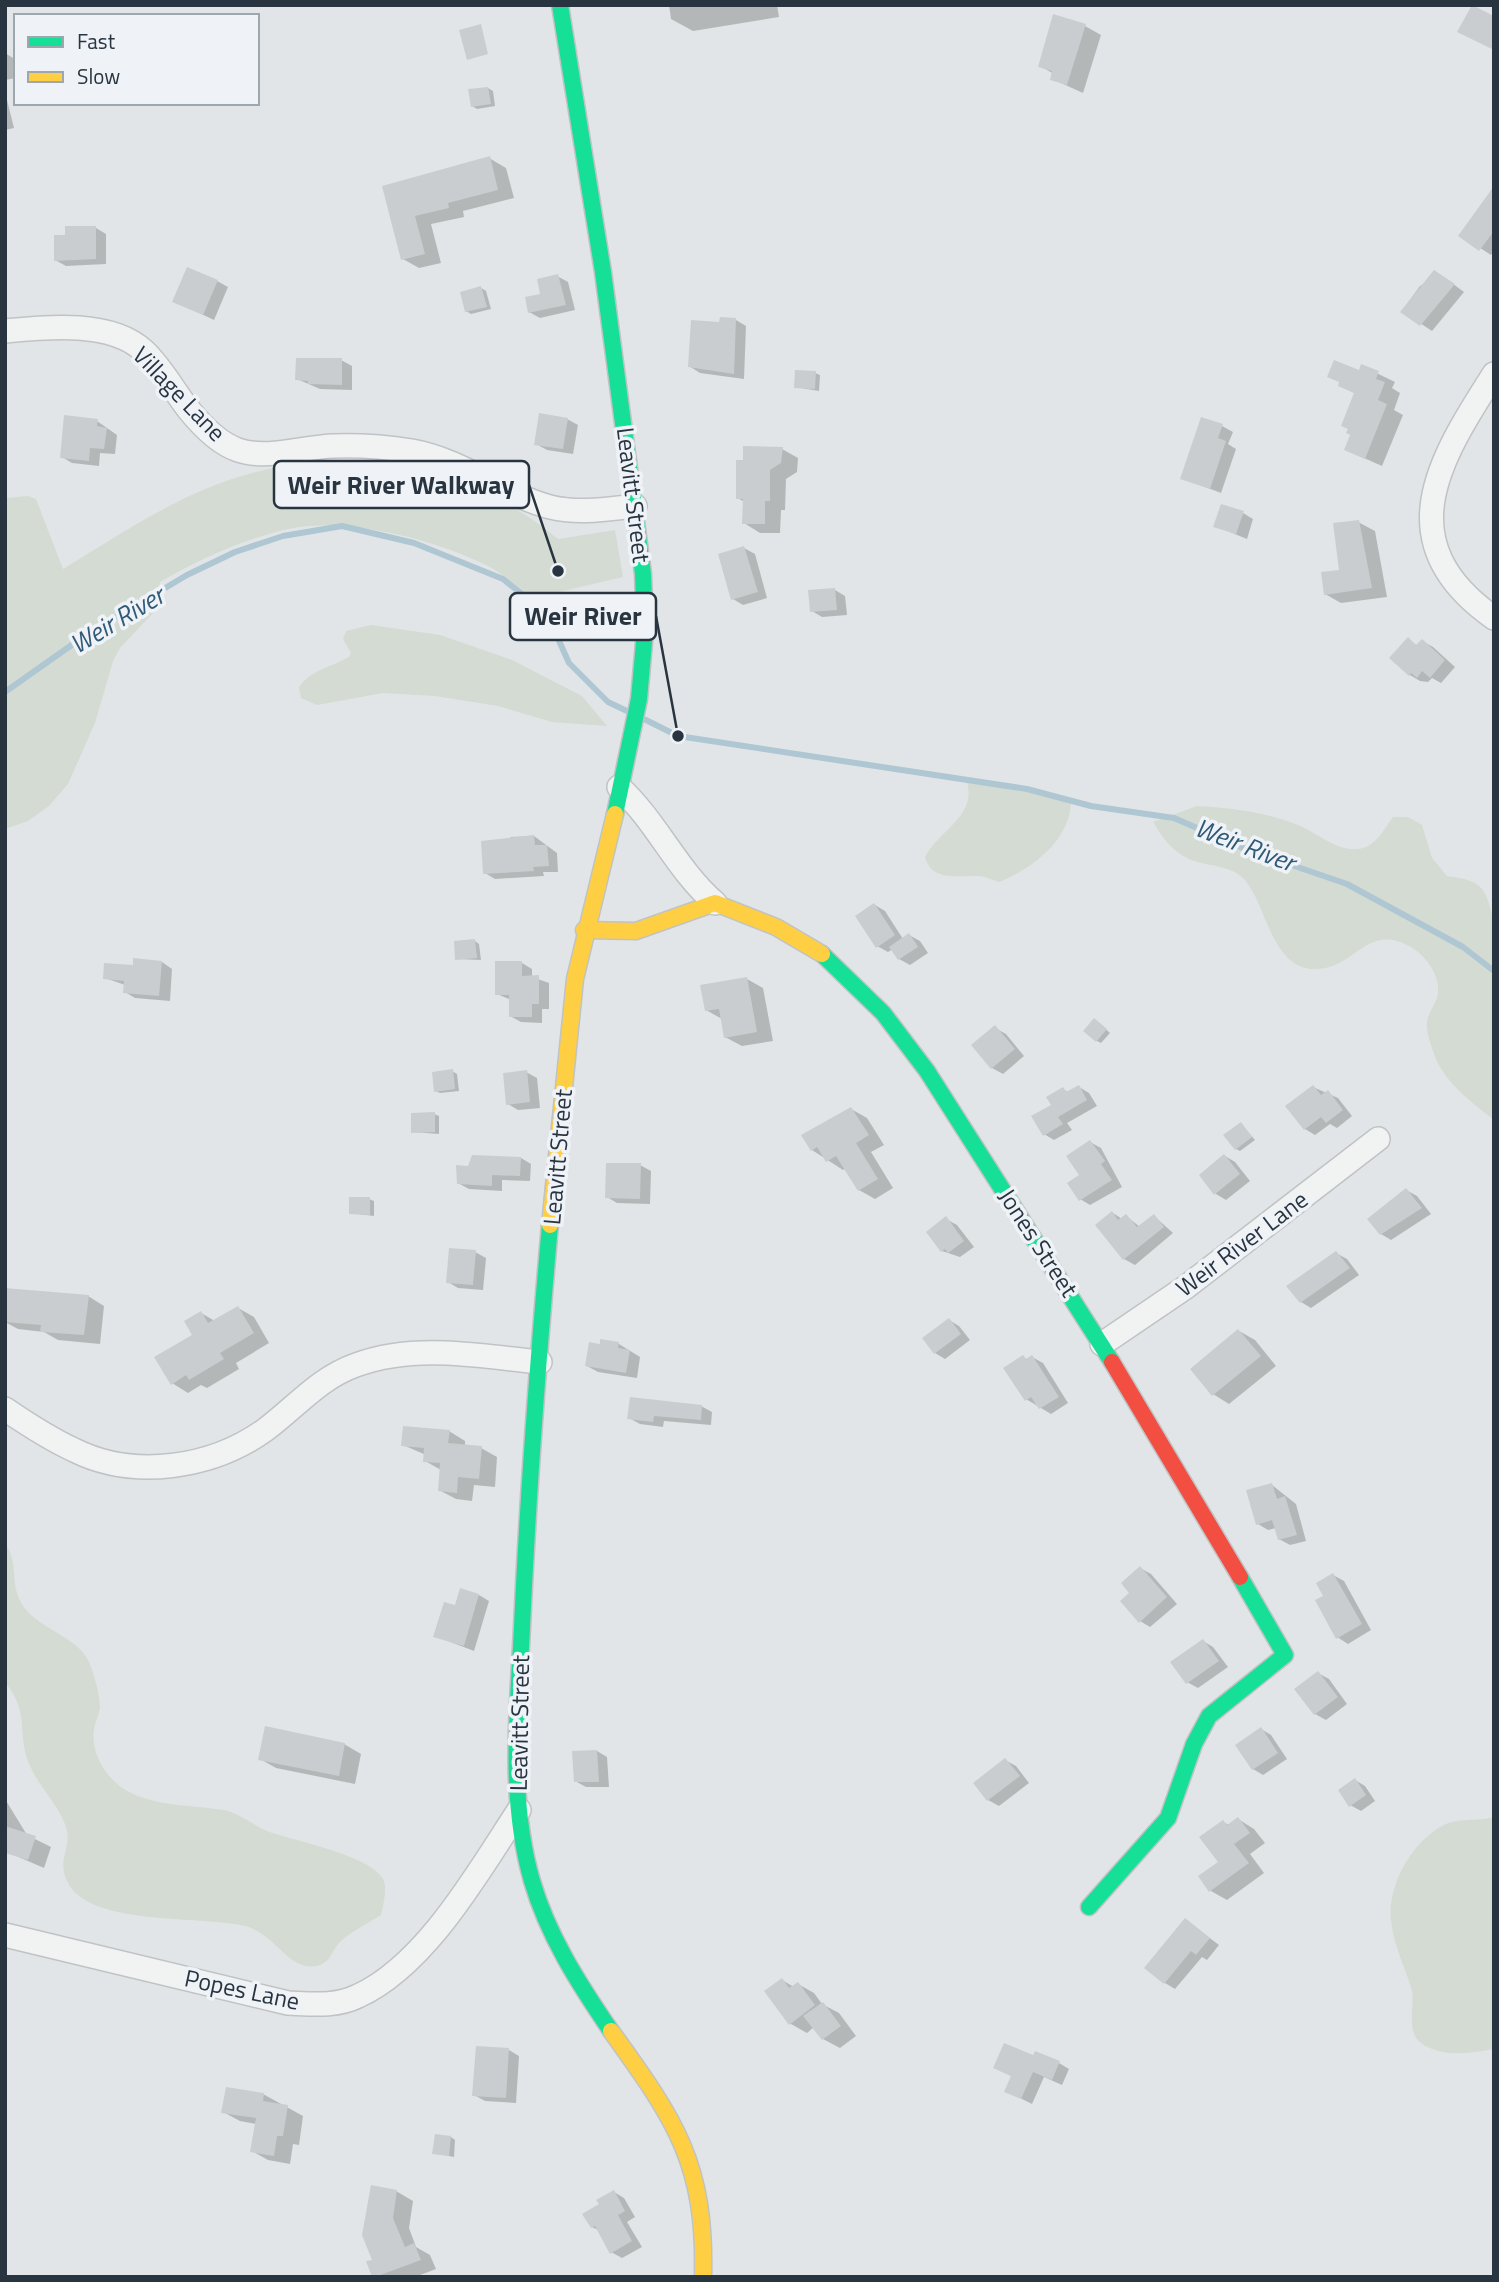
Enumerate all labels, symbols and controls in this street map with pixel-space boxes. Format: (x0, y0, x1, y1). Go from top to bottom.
legend (14, 14, 259, 105)
text: Fast (77, 25, 116, 57)
text: Slow (77, 60, 120, 92)
street label: Village Lane (125, 337, 235, 449)
street label: Leavitt Street (608, 425, 660, 565)
callout: Weir River Walkway (274, 461, 529, 508)
text: Weir River Walkway (288, 465, 514, 504)
water label: Weir River (62, 575, 174, 663)
callout: Weir River (510, 593, 656, 640)
text: Weir River (524, 596, 642, 635)
water label: Weir River (1190, 808, 1303, 882)
street label: Leavitt Street (533, 1087, 581, 1226)
street label: Jones Street (990, 1181, 1088, 1304)
street label: Weir River Lane (1168, 1181, 1315, 1305)
street label: Leavitt Street (500, 1654, 538, 1791)
street label: Popes Lane (181, 1959, 303, 2019)

